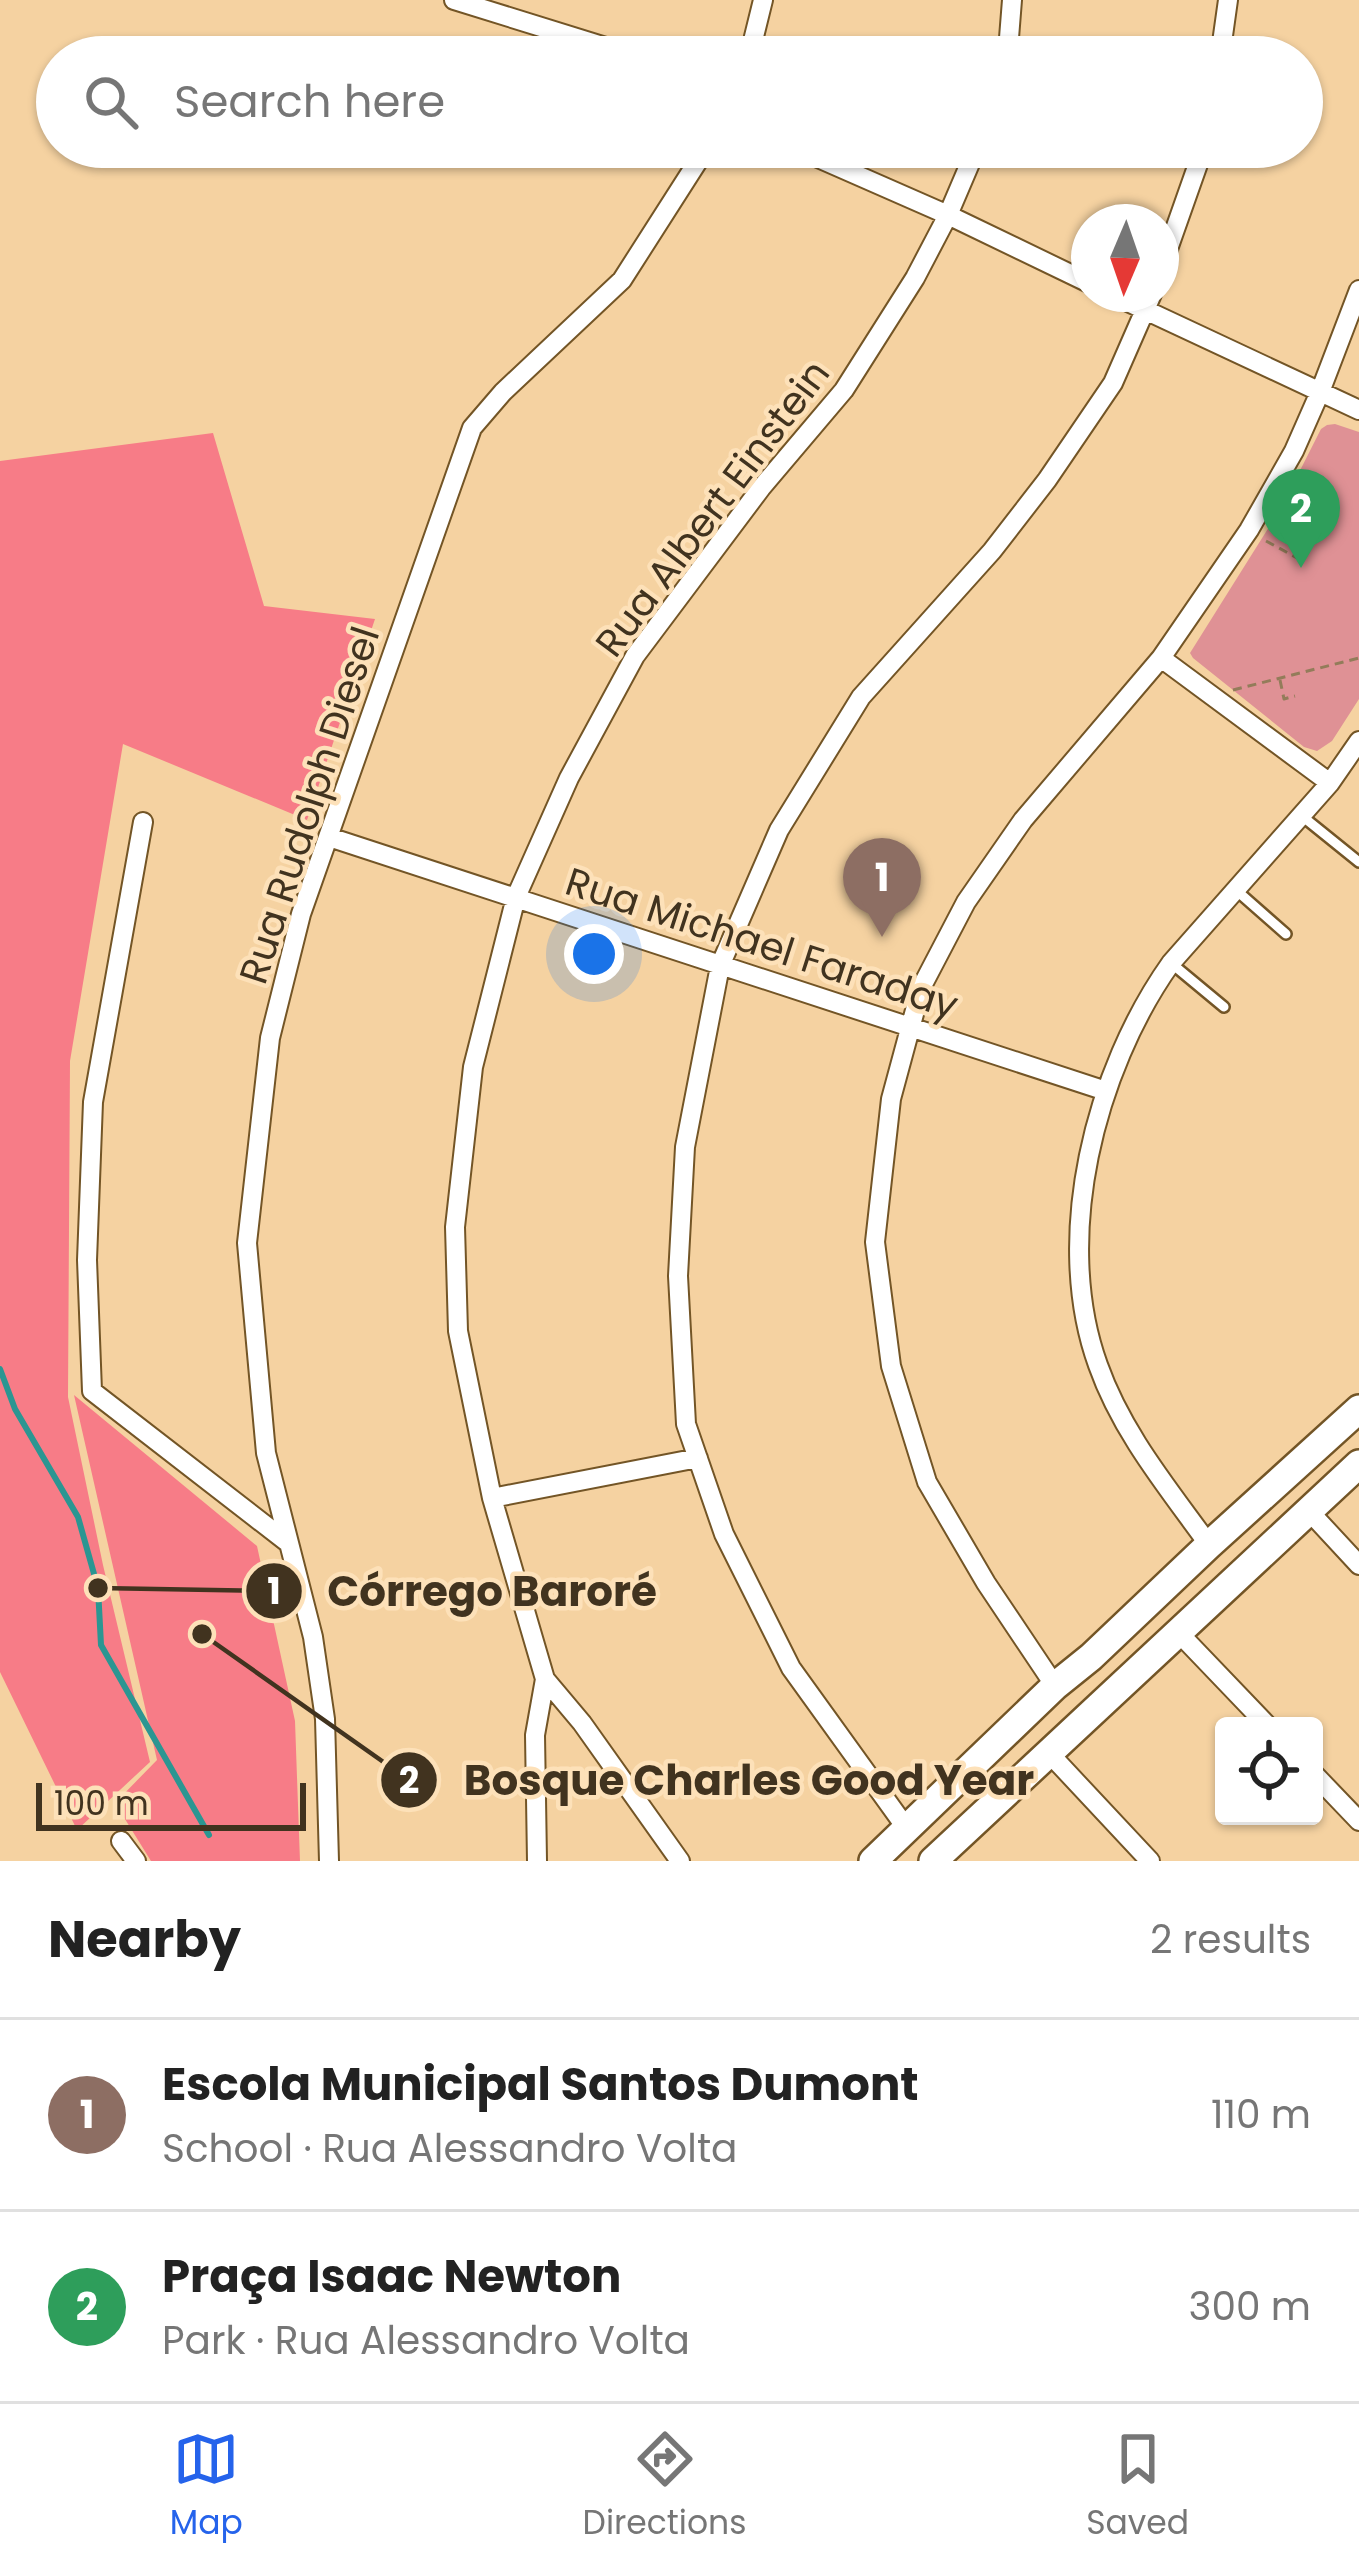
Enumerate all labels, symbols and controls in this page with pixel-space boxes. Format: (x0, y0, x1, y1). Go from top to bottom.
search box (36, 36, 1323, 168)
icon: search (78, 69, 144, 135)
text: Search here (174, 70, 445, 133)
north arrow (1071, 204, 1179, 312)
street label: Rua Albert Einstein (582, 348, 842, 668)
pin: 2 (1262, 469, 1340, 568)
street label: Rua Rudolph Diesel (226, 620, 393, 991)
pin: 1 (843, 838, 921, 937)
street label: Rua Michael Faraday (559, 854, 965, 1033)
your location (564, 924, 624, 984)
callout: Córrego Baroré (244, 1552, 681, 1630)
text: Córrego Baroré (327, 1562, 657, 1621)
text: 1 (267, 1566, 281, 1617)
map controls (1215, 1717, 1323, 1825)
button: locate (1215, 1717, 1323, 1825)
callout: Bosque Charles Good Year (379, 1741, 1058, 1819)
text: Bosque Charles Good Year (464, 1751, 1034, 1810)
text: 2 (399, 1755, 419, 1806)
scale bar (36, 1777, 306, 1830)
text: 100 m (54, 1780, 149, 1827)
text: Nearby (48, 1903, 241, 1975)
text: 2 results (1150, 1912, 1311, 1967)
text: Escola Municipal Santos Dumont (162, 2053, 919, 2116)
text: 1 (80, 2087, 94, 2142)
text: 110 m (1211, 2087, 1311, 2142)
text: School · Rua Alessandro Volta (162, 2121, 737, 2176)
text: Praça Isaac Newton (162, 2245, 621, 2308)
text: 2 (76, 2279, 98, 2334)
text: 300 m (1188, 2279, 1311, 2334)
text: Park · Rua Alessandro Volta (162, 2313, 690, 2368)
tab: Map (170, 2426, 243, 2548)
tab: Directions (583, 2426, 746, 2548)
tab: Saved (1086, 2426, 1189, 2548)

